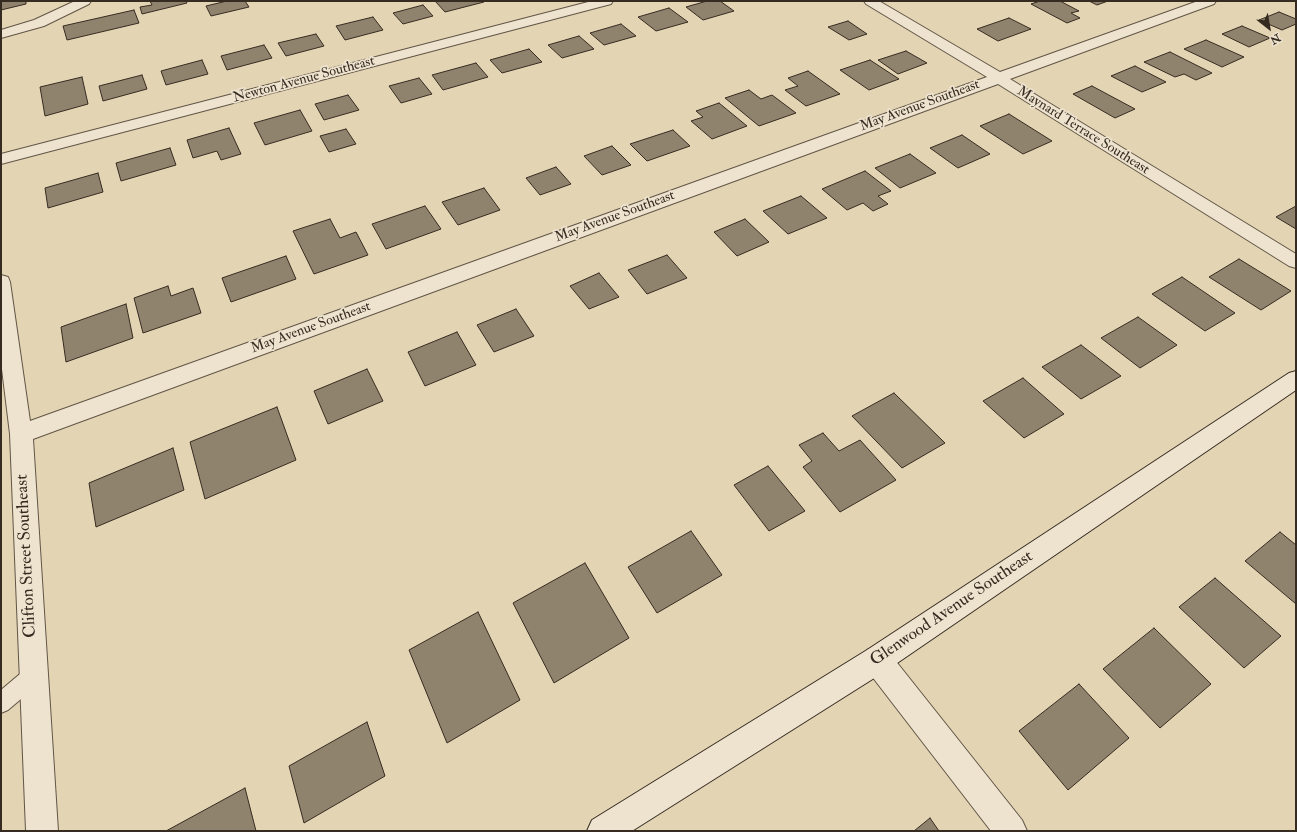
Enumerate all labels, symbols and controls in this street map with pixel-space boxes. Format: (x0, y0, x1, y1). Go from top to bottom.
north arrow (1249, 8, 1289, 48)
text: N (1268, 31, 1283, 47)
street label: Newton Avenue Southeast (231, 53, 377, 107)
street label: May Avenue Southeast (858, 77, 982, 135)
street label: Maynard Terrace Southeast (1014, 83, 1152, 179)
street label: May Avenue Southeast (553, 188, 677, 246)
street label: May Avenue Southeast (249, 299, 373, 357)
street label: Clifton Street Southeast (13, 474, 41, 638)
street label: Glenwood Avenue Southeast (867, 547, 1037, 671)

